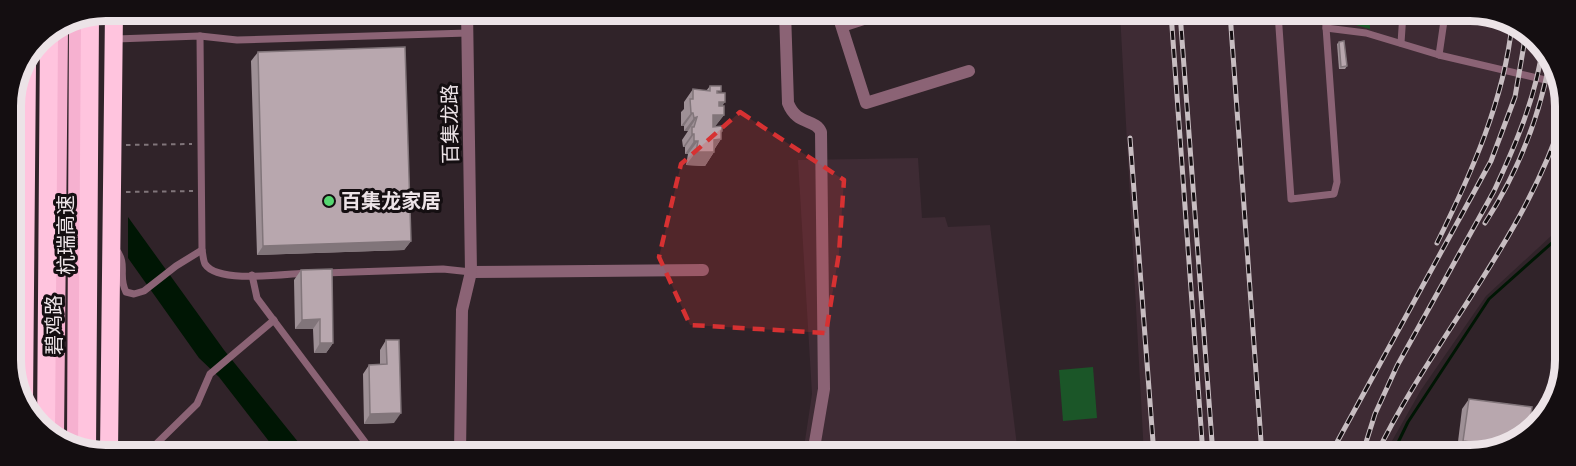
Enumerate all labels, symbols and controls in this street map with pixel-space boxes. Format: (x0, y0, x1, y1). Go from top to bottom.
street label: 百集龙路 (437, 84, 463, 164)
place label: 百集龙家居 (341, 189, 441, 213)
marker: 百集龙家居 (322, 194, 336, 208)
street label: 杭瑞高速 (54, 195, 78, 275)
street label: 碧鸡路 (42, 295, 66, 355)

